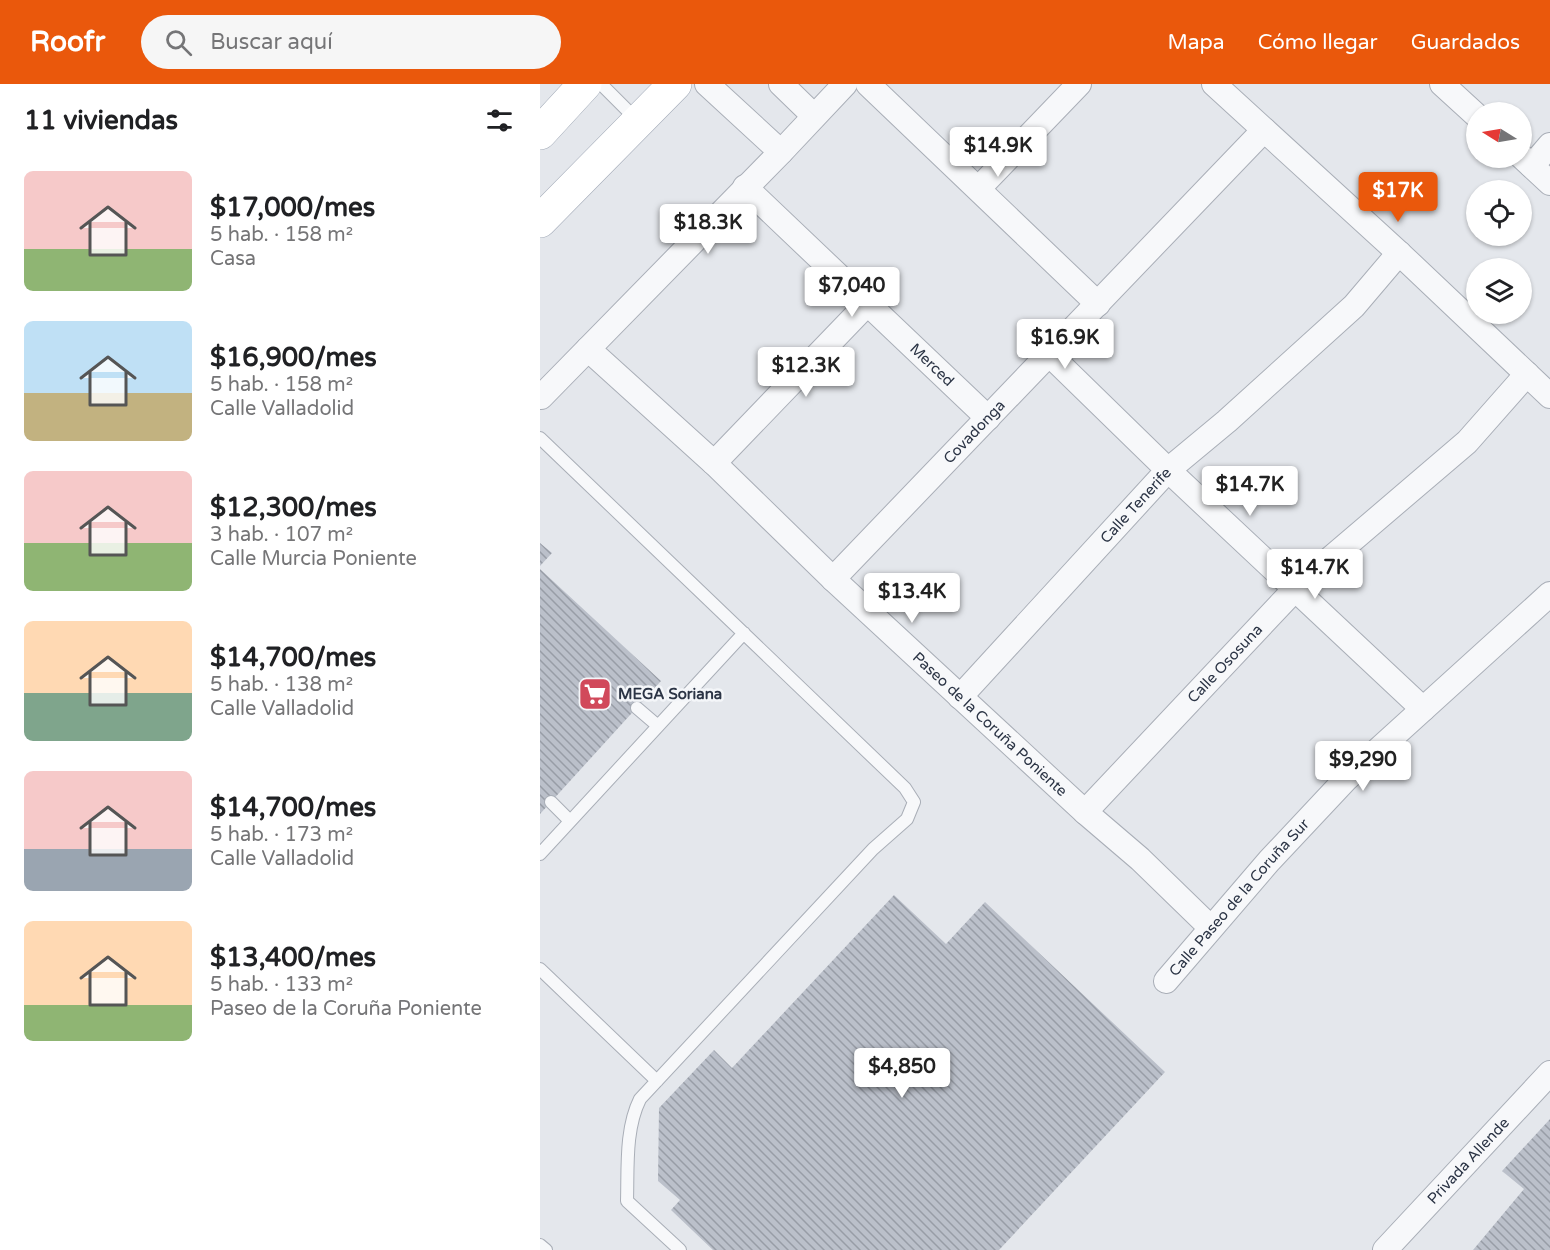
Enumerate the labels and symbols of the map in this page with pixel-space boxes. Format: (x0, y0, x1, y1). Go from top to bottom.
north arrow (1466, 102, 1532, 168)
pin: $14.9K (949, 127, 1047, 178)
pin: $17K (1362, 172, 1434, 223)
pin: $18.3K (659, 204, 757, 255)
pin: $7,040 (803, 267, 901, 318)
pin: $16.9K (1016, 319, 1114, 370)
street label: Merced (906, 340, 958, 390)
pin: $12.3K (757, 347, 855, 398)
street label: Covadonga (940, 396, 1009, 467)
street label: Calle Tenerife (1096, 464, 1175, 547)
pin: $14.7K (1201, 466, 1299, 517)
pin: $14.7K (1266, 549, 1364, 600)
pin: $13.4K (863, 573, 961, 624)
street label: Calle Ososuna (1184, 621, 1266, 706)
street label: Paseo de la Coruña Poniente (909, 648, 1071, 800)
supermarket icon: MEGA Soriana (577, 676, 613, 712)
place label: MEGA Soriana (618, 685, 722, 703)
pin: $9,290 (1314, 741, 1412, 792)
street label: Calle Paseo de la Coruña Sur (1165, 815, 1313, 980)
pin: $4,850 (853, 1048, 951, 1099)
street label: Privada Allende (1423, 1114, 1513, 1208)

